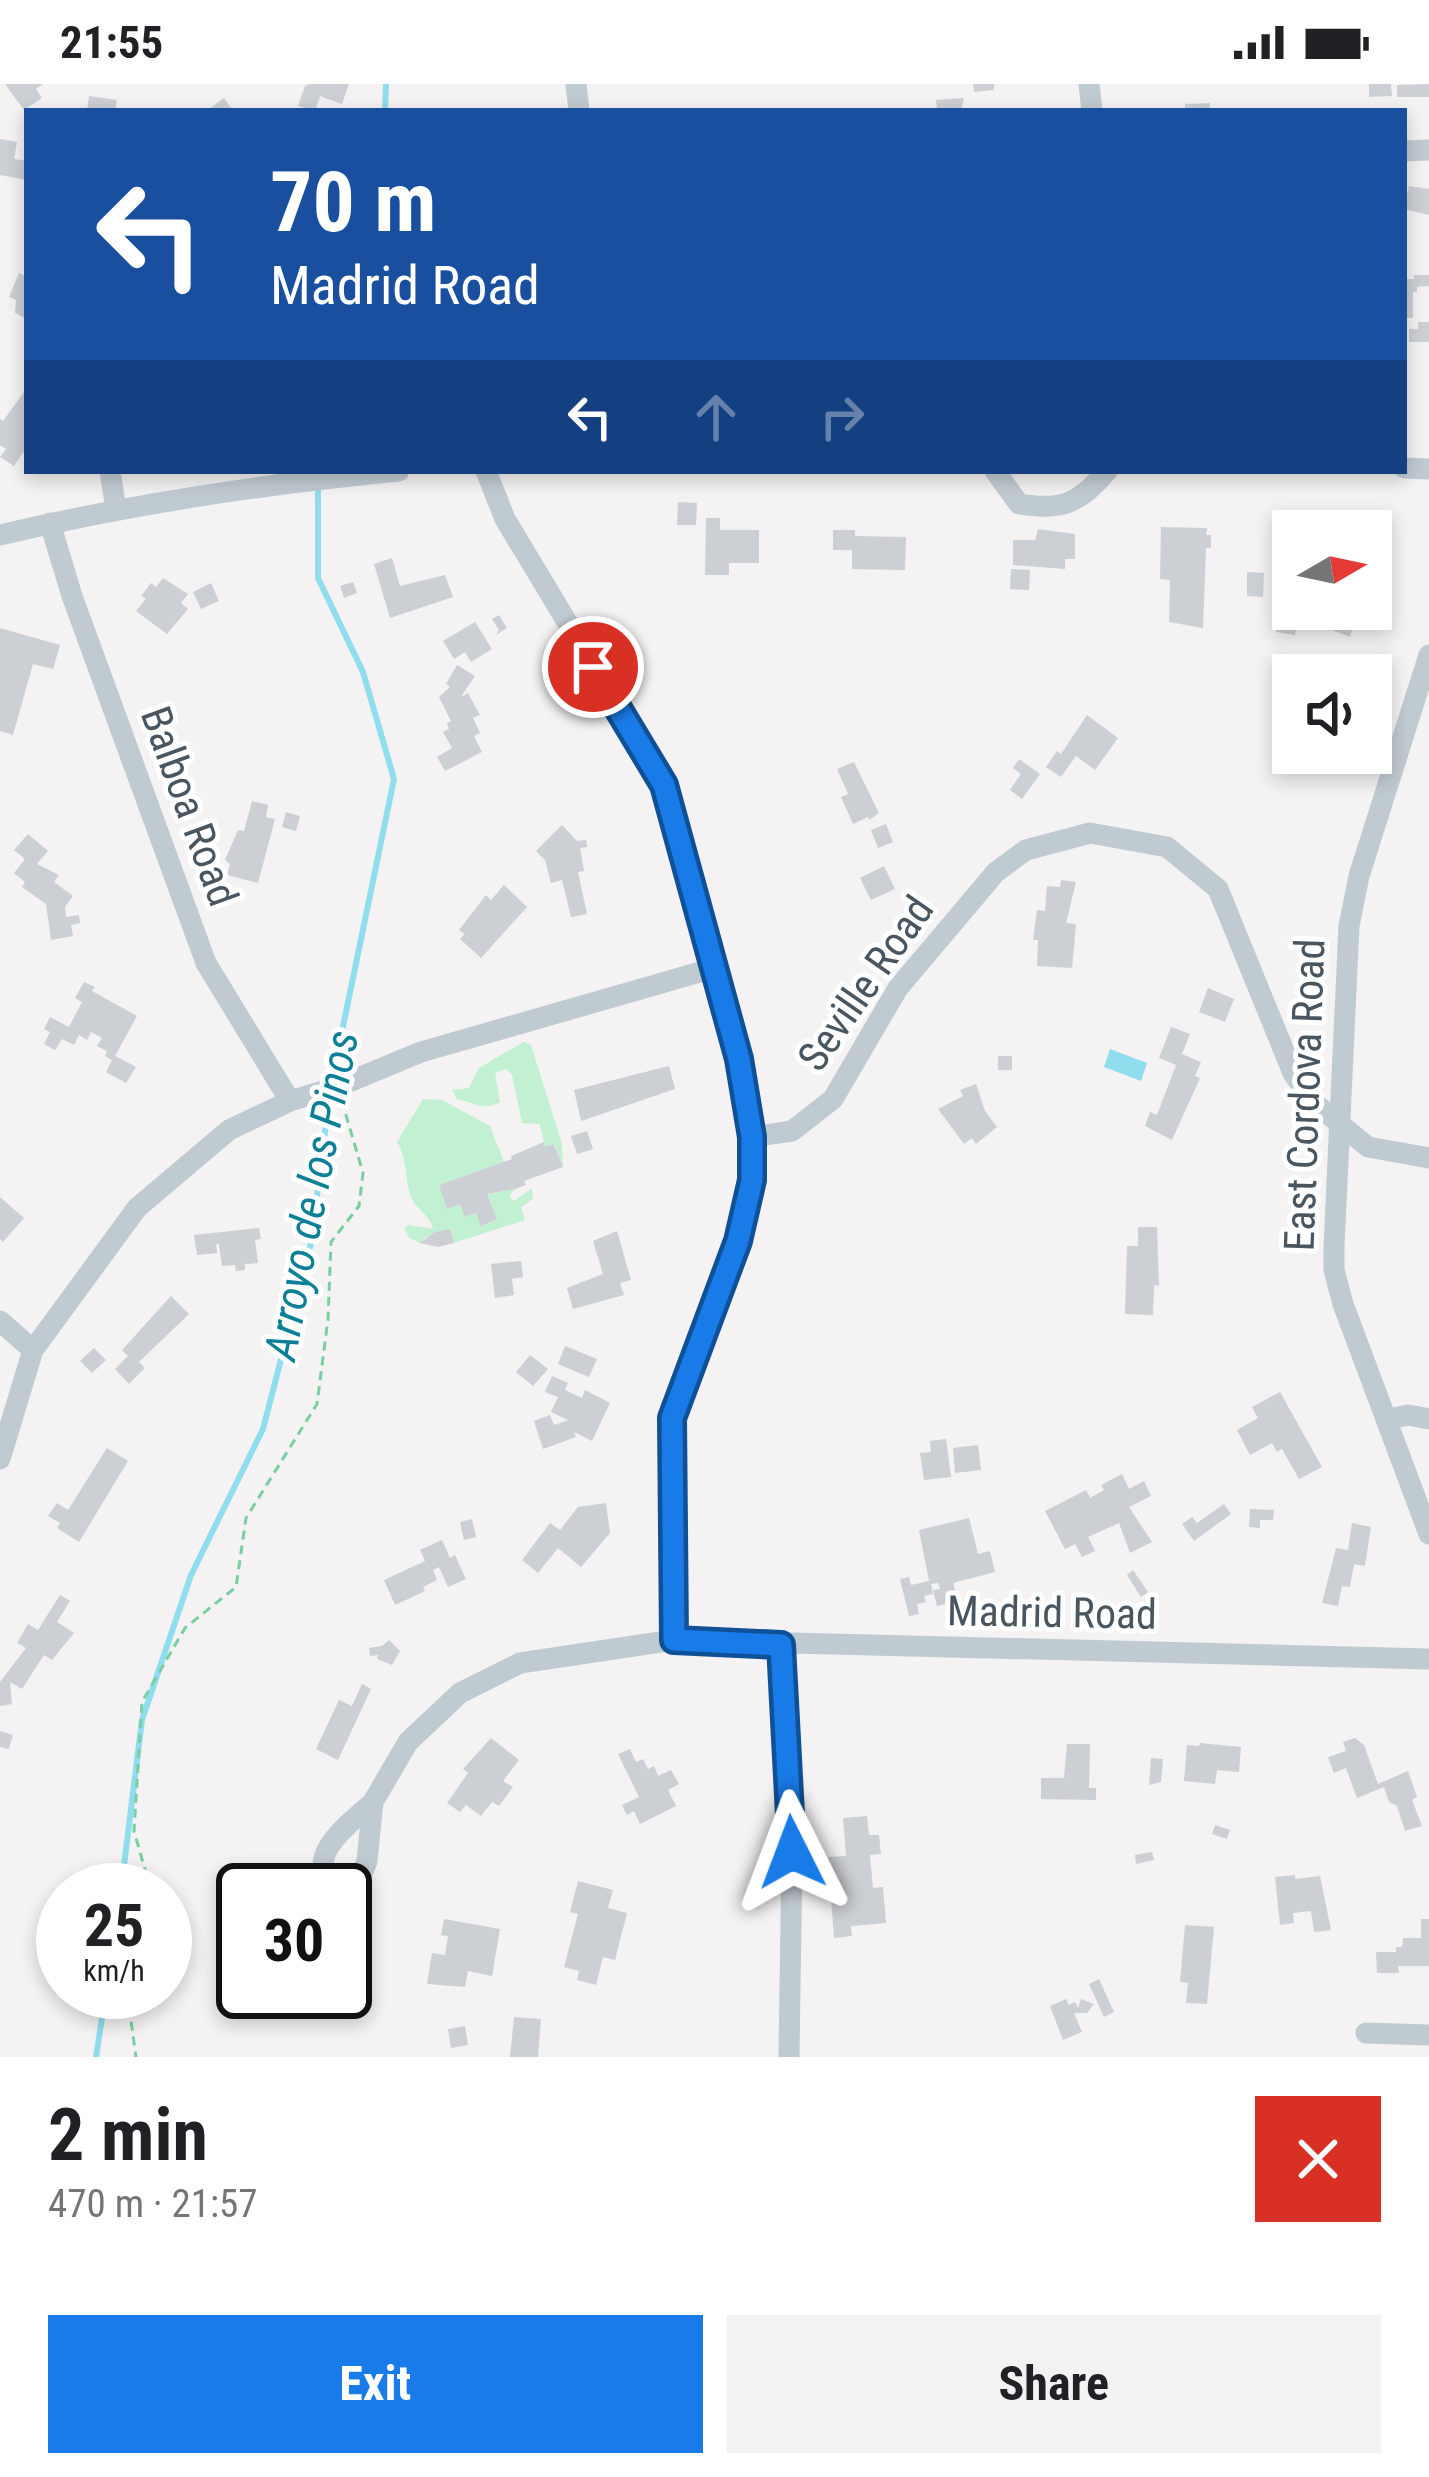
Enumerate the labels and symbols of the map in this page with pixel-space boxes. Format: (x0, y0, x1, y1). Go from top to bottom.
north arrow (1272, 510, 1392, 630)
pin (542, 616, 644, 718)
street label: Balboa Road (131, 700, 248, 913)
street label: Seville Road (787, 887, 943, 1080)
street label: East Cordova Road (1275, 938, 1334, 1252)
water label: Arroyo de los Pinos (253, 1026, 369, 1366)
street label: Madrid Road (947, 1586, 1157, 1639)
position arrow (729, 1789, 855, 1915)
speed limit sign: 30 (216, 1863, 372, 2019)

